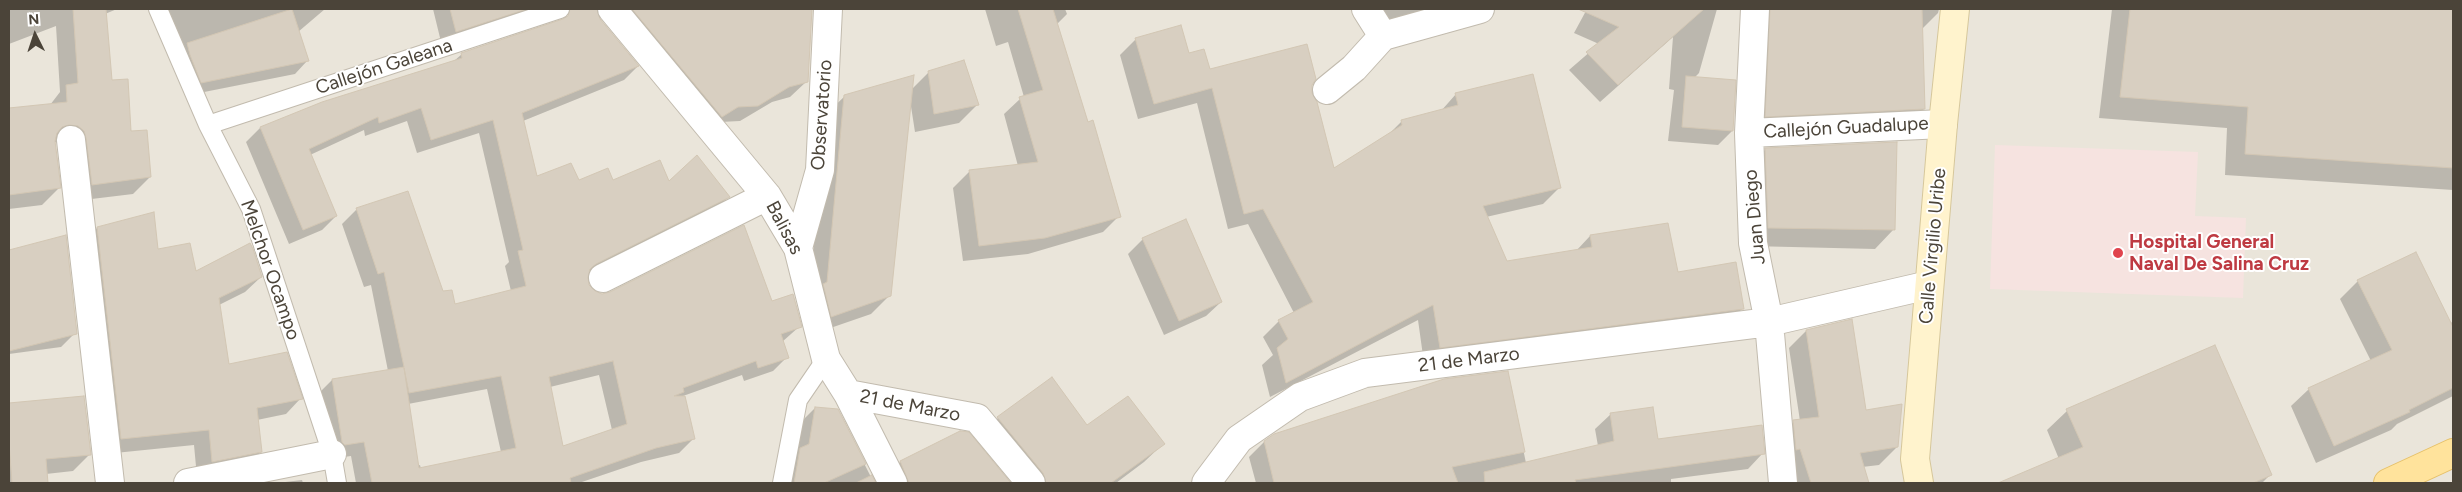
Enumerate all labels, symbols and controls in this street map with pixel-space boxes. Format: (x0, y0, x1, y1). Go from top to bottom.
north arrow (10, 10, 60, 60)
text: N (28, 11, 40, 28)
street label: Callejón Galeana (313, 34, 455, 100)
street label: Observatorio (807, 59, 837, 171)
street label: Callejón Guadalupe (1763, 112, 1929, 144)
street label: Calle Virgilio Uribe (1915, 167, 1951, 325)
street label: Juan Diego (1739, 168, 1771, 266)
street label: Melchor Ocampo (235, 197, 305, 343)
street label: Balisas (760, 197, 808, 259)
place label: Hospital General Naval De Salina Cruz (2129, 231, 2309, 275)
marker: Hospital General Naval De Salina Cruz (2111, 246, 2125, 260)
street label: 21 de Marzo (1417, 342, 1521, 378)
street label: 21 de Marzo (858, 385, 962, 427)

